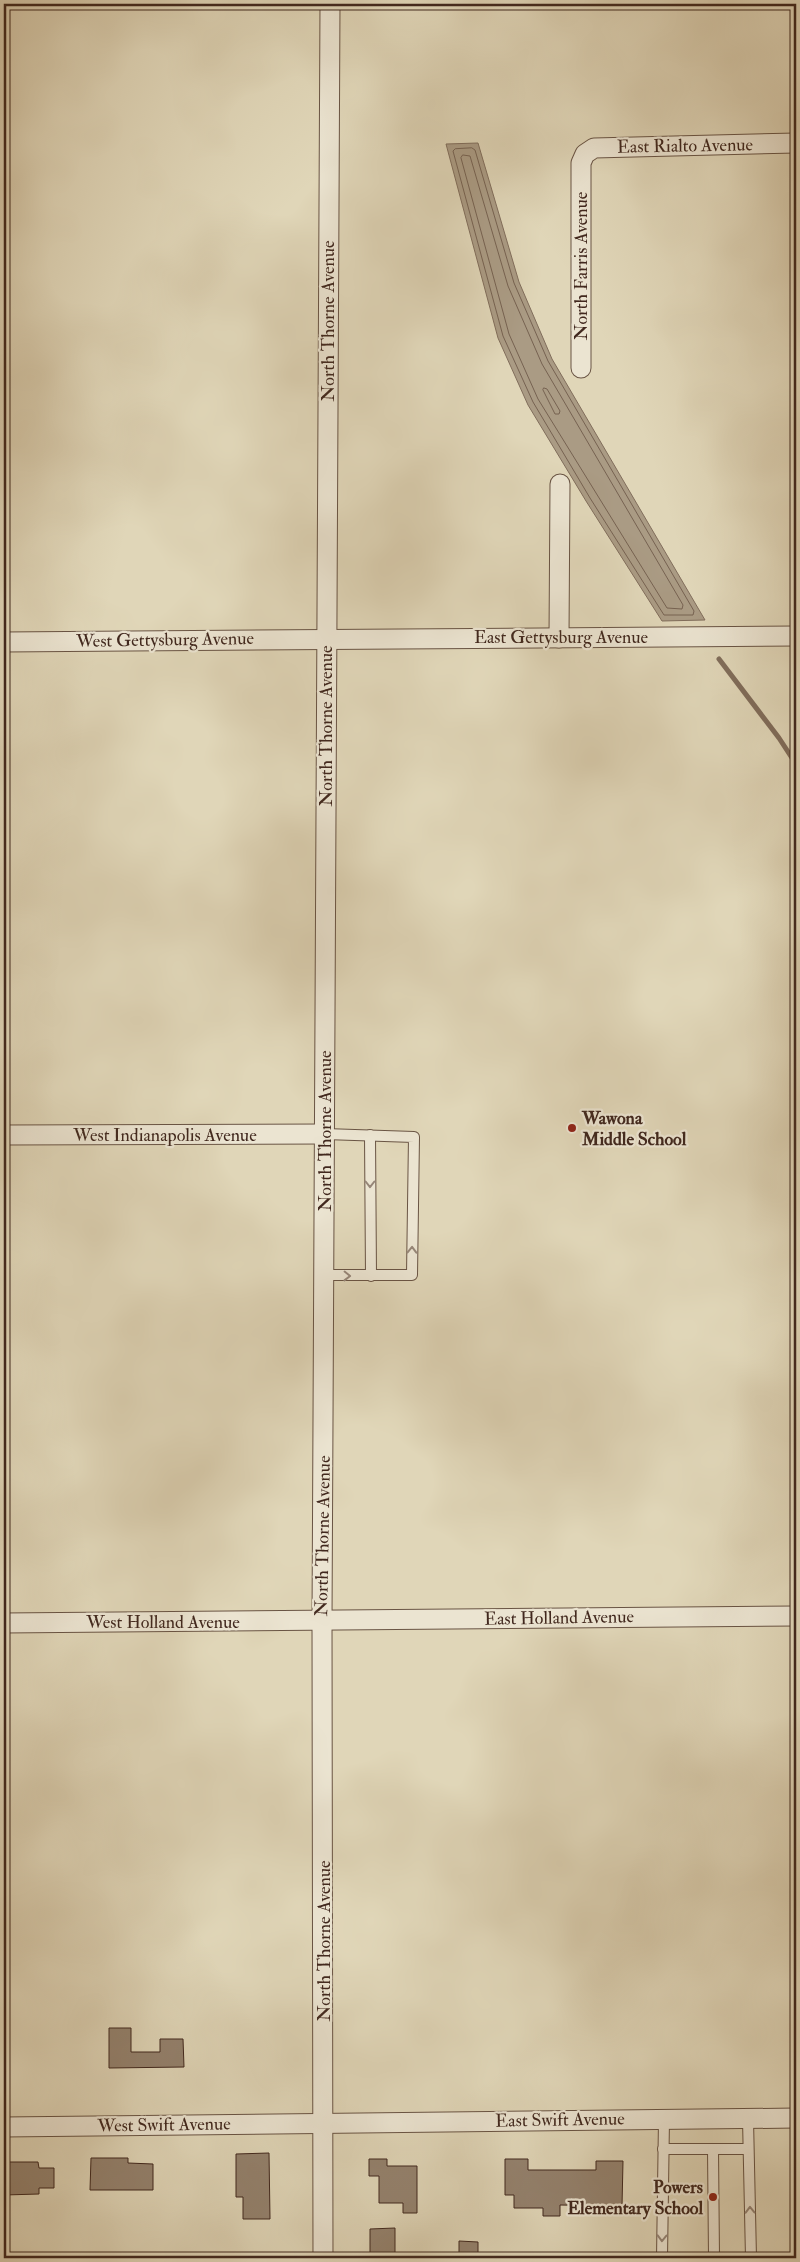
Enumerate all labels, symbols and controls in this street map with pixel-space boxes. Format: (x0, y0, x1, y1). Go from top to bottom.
street label: East Rialto Avenue (617, 133, 754, 159)
street label: North Farris Avenue (570, 191, 593, 340)
street label: North Thorne Avenue (317, 240, 340, 402)
street label: East Gettysburg Avenue (474, 626, 648, 649)
street label: West Gettysburg Avenue (75, 627, 255, 653)
street label: North Thorne Avenue (315, 645, 338, 807)
street label: North Thorne Avenue (314, 1050, 337, 1212)
place label: Wawona Middle School (581, 1107, 687, 1151)
marker: Wawona Middle School (566, 1122, 578, 1134)
street label: West Indianapolis Avenue (72, 1124, 257, 1147)
one-way arrow (365, 1180, 375, 1188)
one-way arrow (407, 1246, 417, 1254)
one-way arrow (344, 1271, 352, 1281)
street label: North Thorne Avenue (310, 1455, 336, 1617)
street label: East Holland Avenue (484, 1605, 635, 1631)
street label: West Holland Avenue (85, 1611, 240, 1634)
street label: North Thorne Avenue (313, 1860, 336, 2022)
street label: East Swift Avenue (495, 2107, 625, 2133)
street label: West Swift Avenue (96, 2112, 231, 2138)
place label: Powers Elementary School (567, 2176, 703, 2220)
marker: Powers Elementary School (707, 2191, 719, 2203)
one-way arrow (744, 2205, 755, 2213)
one-way arrow (657, 2234, 667, 2242)

